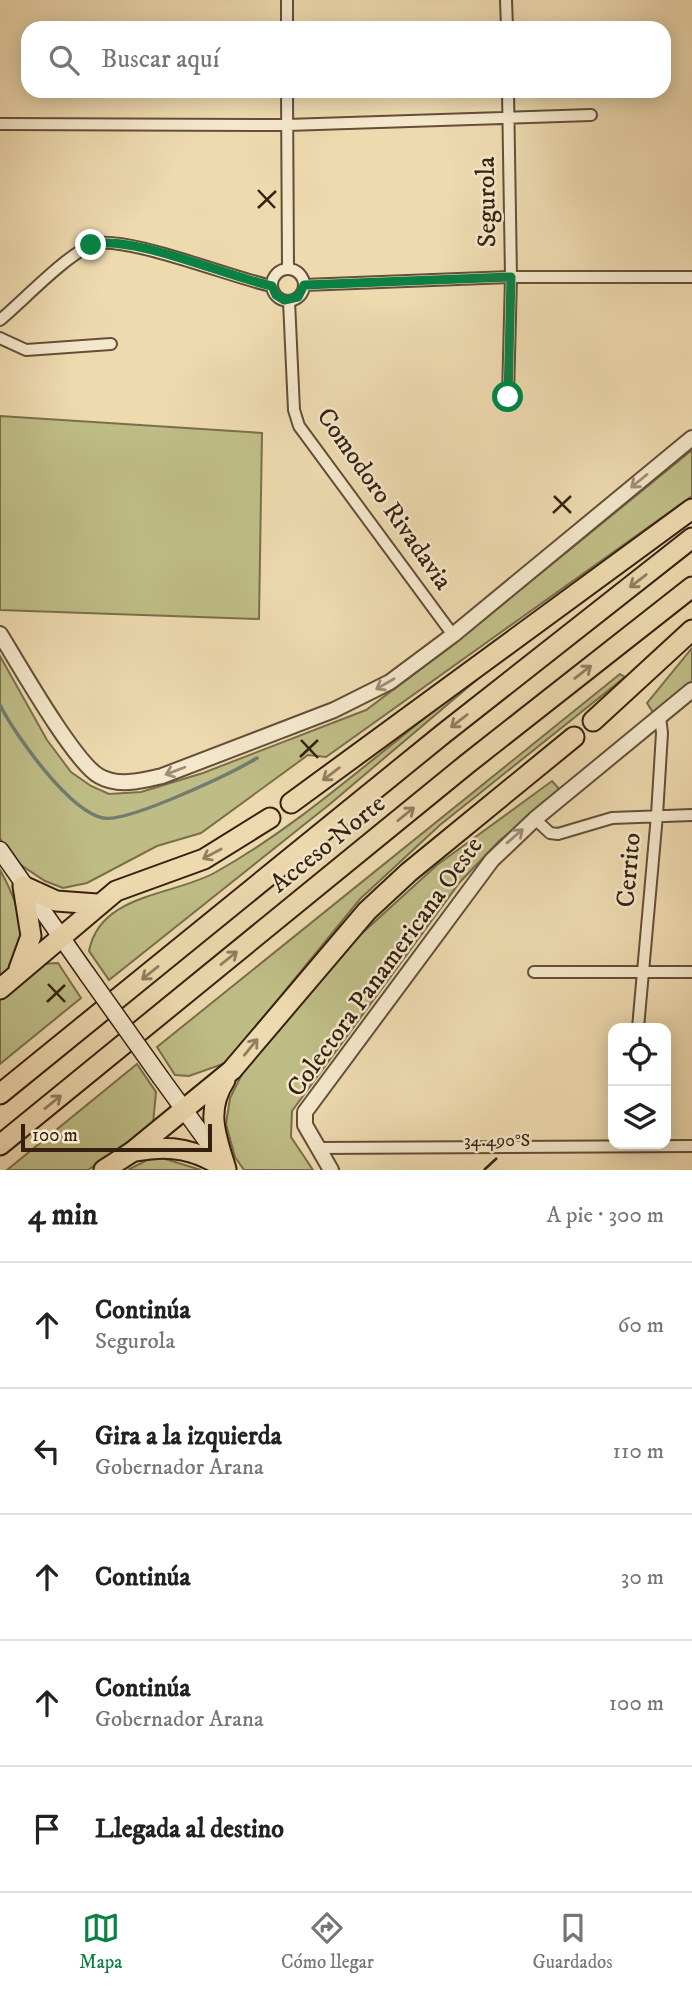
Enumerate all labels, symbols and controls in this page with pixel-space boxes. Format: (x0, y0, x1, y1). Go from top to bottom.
search box (21, 21, 671, 98)
icon: search (45, 41, 83, 79)
text: Buscar aquí (101, 43, 219, 76)
street label: Segurola (470, 156, 504, 248)
route end (75, 229, 106, 260)
route start (492, 381, 523, 412)
street label: Comodoro Rivadavia (309, 401, 459, 597)
one-way arrow (631, 474, 649, 489)
one-way arrow (630, 573, 648, 588)
one-way arrow (574, 665, 592, 680)
one-way arrow (375, 678, 396, 691)
one-way arrow (451, 714, 469, 729)
one-way arrow (164, 765, 186, 778)
one-way arrow (322, 766, 340, 781)
street label: Acceso Norte (264, 788, 392, 900)
one-way arrow (396, 806, 414, 822)
one-way arrow (506, 828, 524, 844)
street label: Colectora Panamericana Oeste (280, 831, 490, 1103)
street label: Cerrito (609, 831, 649, 909)
one-way arrow (202, 848, 223, 861)
one-way arrow (220, 950, 238, 966)
one-way arrow (141, 965, 159, 980)
map controls (608, 1023, 671, 1149)
button: locate (608, 1023, 671, 1086)
one-way arrow (243, 1039, 258, 1057)
button: layers (608, 1086, 671, 1149)
one-way arrow (43, 1094, 61, 1109)
scale bar (21, 1121, 212, 1153)
text: 100 m (32, 1124, 78, 1147)
text: 34.490°S (464, 1130, 530, 1152)
text: 4 min (28, 1197, 98, 1234)
text: A pie · 300 m (546, 1201, 664, 1230)
text: Continúa (95, 1294, 190, 1327)
icon: ahead (28, 1306, 66, 1344)
text: 60 m (617, 1311, 664, 1340)
text: Segurola (95, 1327, 175, 1356)
text: Gira a la izquierda (95, 1420, 282, 1453)
icon: left (28, 1432, 66, 1470)
text: 110 m (613, 1437, 664, 1466)
text: Gobernador Arana (95, 1453, 264, 1482)
icon: ahead (28, 1558, 66, 1596)
text: Continúa (95, 1561, 190, 1594)
text: 30 m (621, 1563, 664, 1592)
text: Continúa (95, 1672, 190, 1705)
icon: ahead (28, 1684, 66, 1722)
text: 100 m (609, 1689, 664, 1718)
text: Gobernador Arana (95, 1705, 264, 1734)
icon: arrive (28, 1810, 66, 1848)
text: Llegada al destino (95, 1813, 284, 1846)
tab: Mapa (79, 1909, 122, 1974)
tab: Cómo llegar (281, 1909, 374, 1974)
tab: Guardados (533, 1909, 613, 1974)

